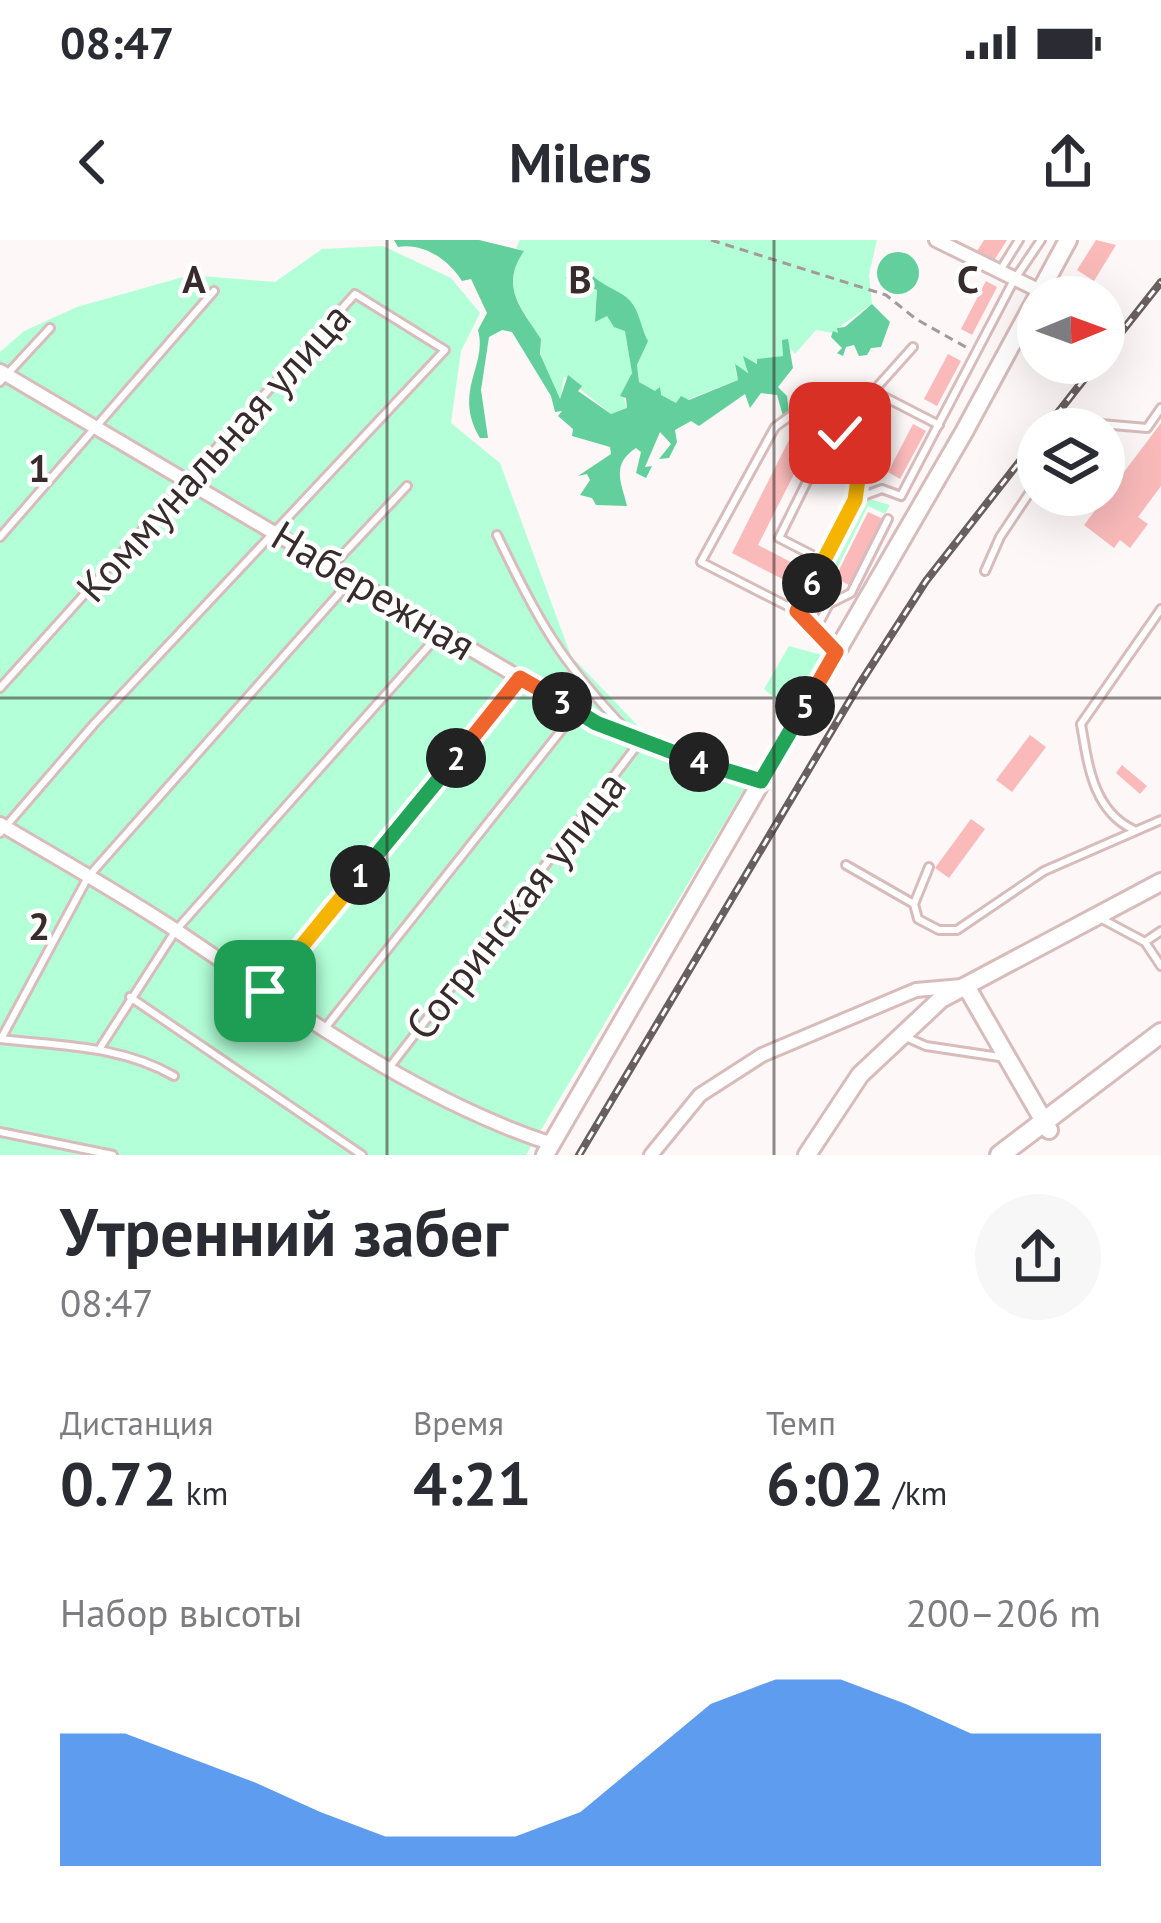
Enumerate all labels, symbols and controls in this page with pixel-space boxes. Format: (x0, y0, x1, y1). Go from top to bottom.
text: 08:47 (60, 13, 174, 71)
text: Milers (509, 127, 652, 197)
icon: back (60, 129, 126, 195)
icon: share (1035, 129, 1101, 195)
text: A (182, 253, 206, 304)
text: B (568, 253, 592, 304)
text: C (957, 253, 979, 304)
north arrow (1017, 276, 1125, 384)
map controls (1017, 276, 1125, 516)
street label: Коммунальная улица (64, 291, 362, 613)
pin (789, 382, 891, 484)
icon: check (807, 400, 873, 466)
button: layers (1017, 408, 1125, 516)
text: 1 (28, 442, 50, 493)
street label: Набережная (262, 508, 486, 672)
pin: 6 (782, 553, 842, 613)
text: 6 (803, 561, 821, 604)
pin: 3 (532, 672, 592, 732)
pin: 5 (775, 676, 835, 736)
text: 3 (553, 680, 571, 723)
text: 5 (796, 684, 814, 727)
pin: 2 (426, 728, 486, 788)
pin: 4 (669, 732, 729, 792)
text: 2 (447, 736, 465, 779)
text: 4 (690, 740, 708, 783)
street label: Согринская улица (393, 759, 637, 1051)
pin: 1 (330, 845, 390, 905)
text: 1 (351, 853, 369, 896)
text: 2 (28, 900, 50, 951)
pin (214, 940, 316, 1042)
icon: arrive (232, 958, 298, 1024)
text: Утренний забег (60, 1189, 508, 1274)
button: share (975, 1194, 1101, 1320)
text: 08:47 (60, 1277, 154, 1328)
text: Дистанция (60, 1401, 214, 1444)
text: Время (413, 1401, 504, 1444)
text: Темп (766, 1401, 836, 1444)
text: 0.72 (60, 1444, 177, 1522)
text: 4:21 (413, 1444, 531, 1522)
text: 6:02 (766, 1444, 884, 1522)
text: km (177, 1471, 228, 1514)
text: /km (884, 1471, 947, 1514)
text: Набор высоты (60, 1587, 302, 1638)
text: 200–206 m (906, 1587, 1101, 1638)

